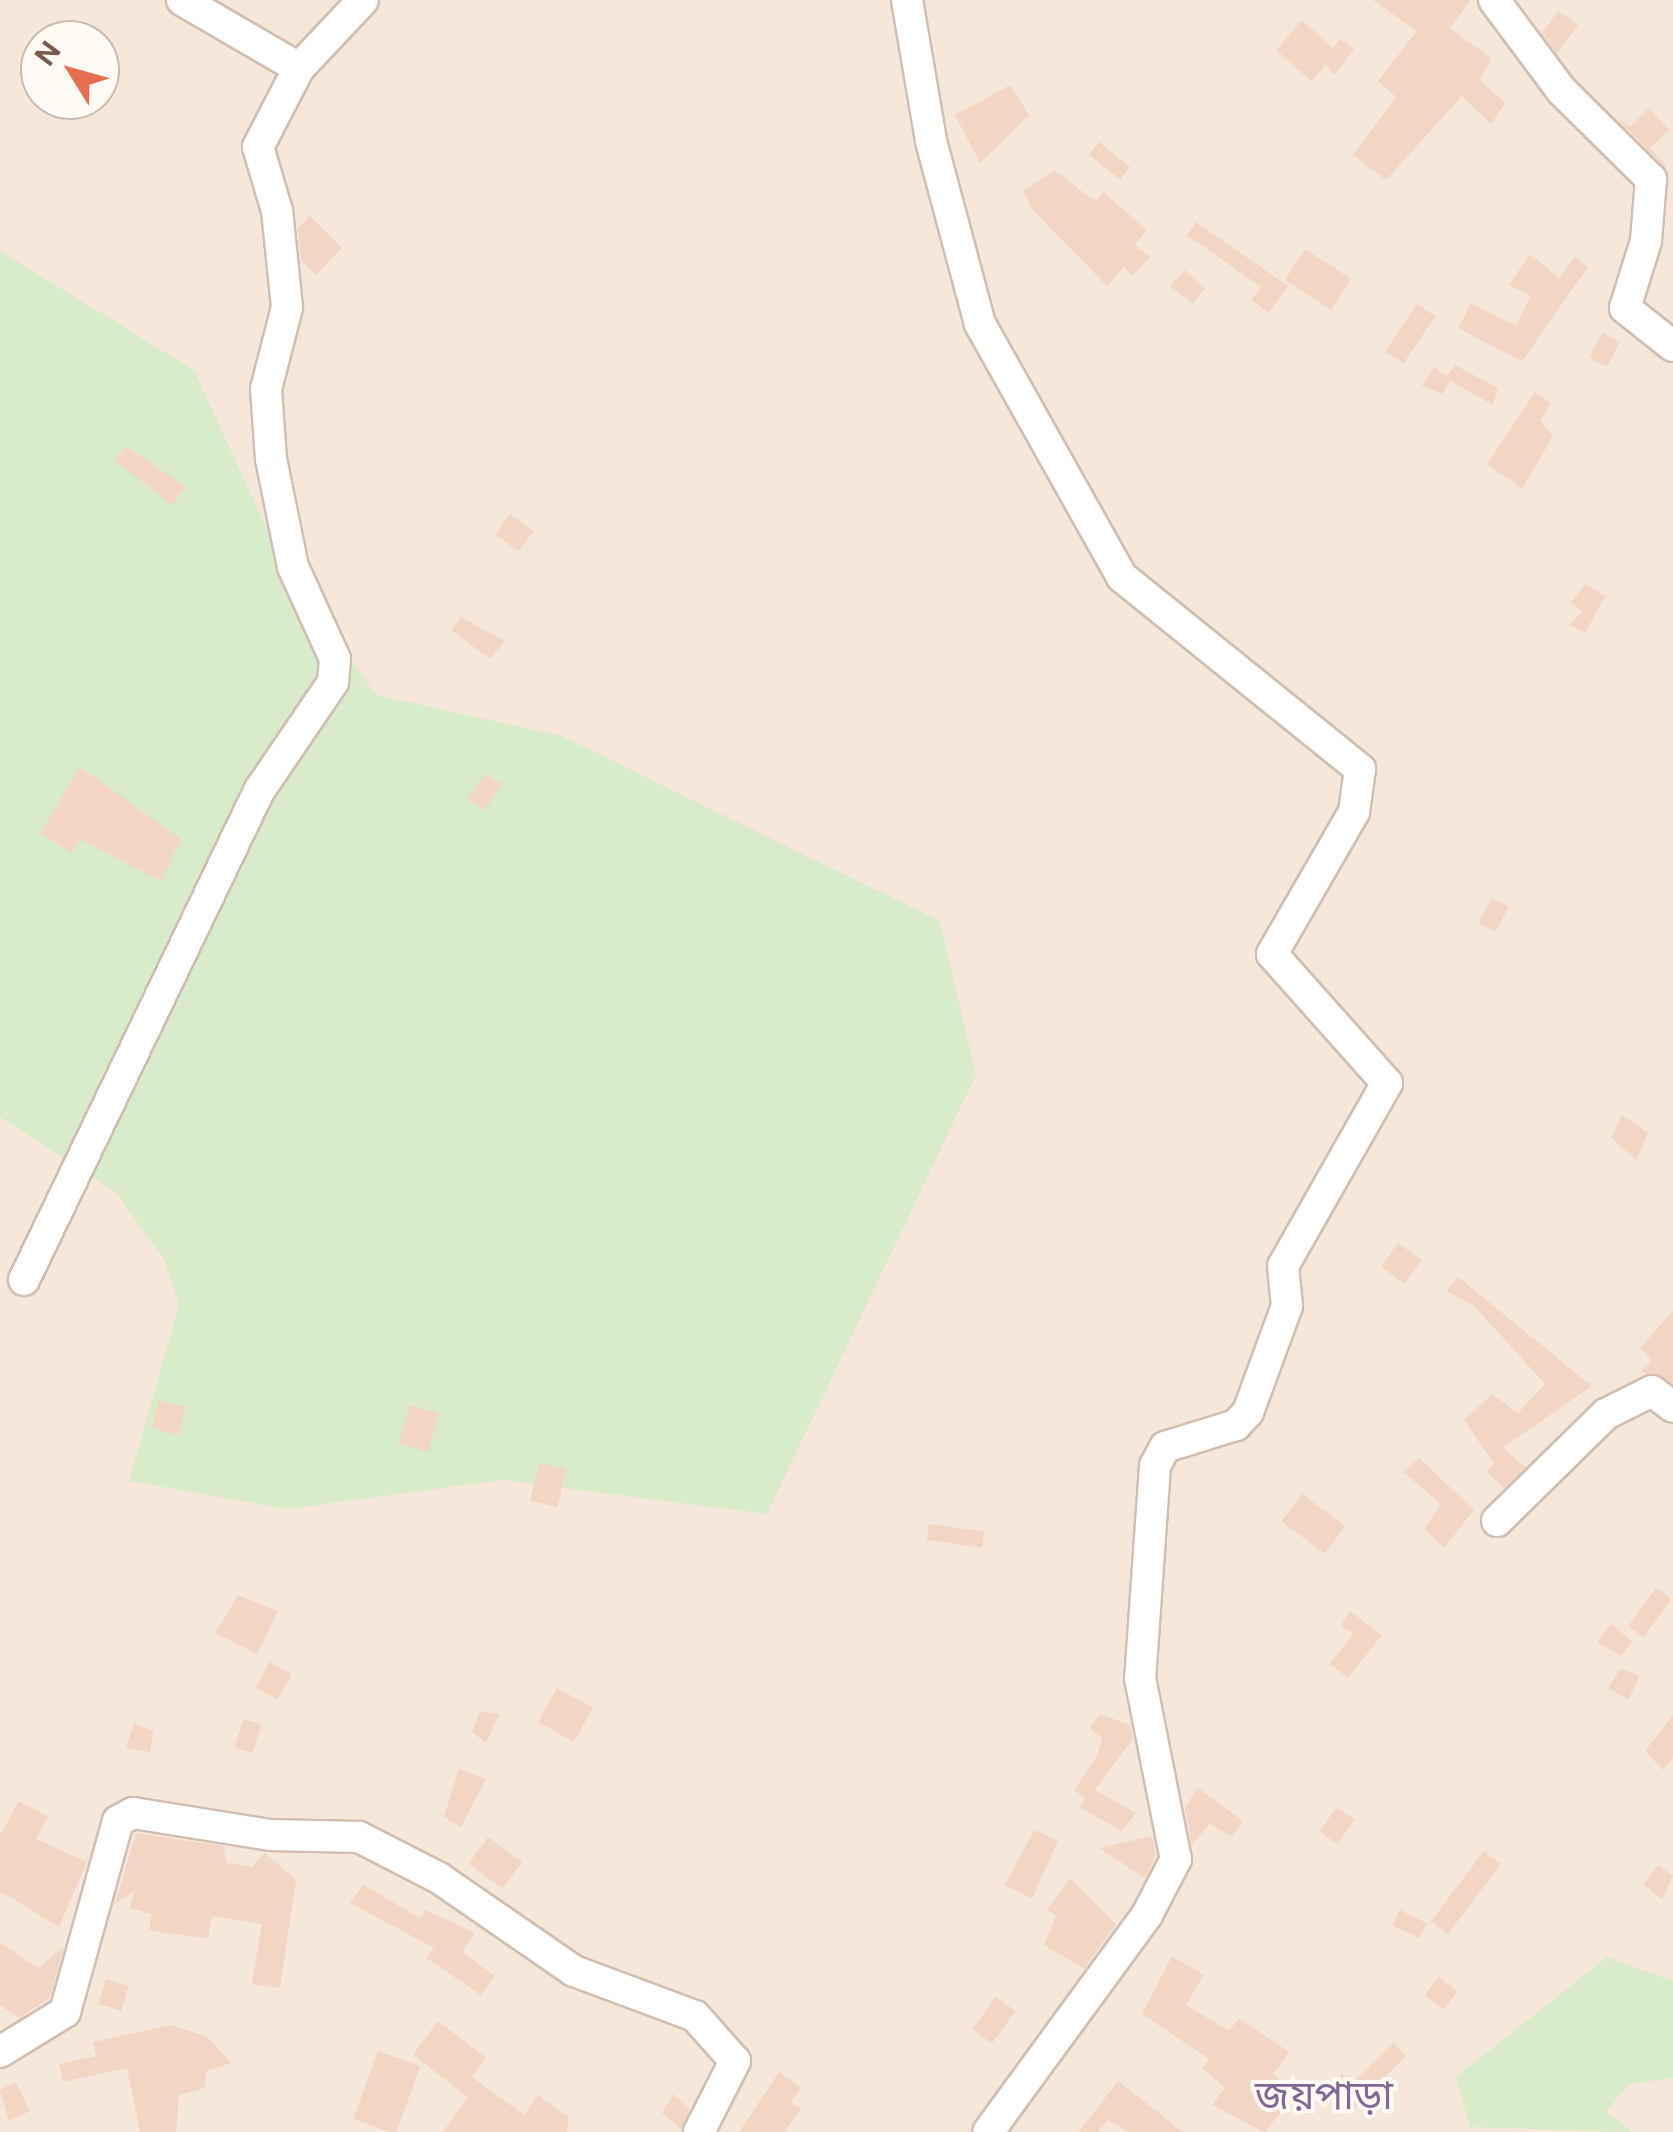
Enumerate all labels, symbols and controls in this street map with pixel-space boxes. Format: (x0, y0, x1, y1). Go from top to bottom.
north arrow (20, 20, 120, 120)
text: N (27, 34, 67, 72)
district label: জয়পাড়া (1255, 2071, 1393, 2119)

